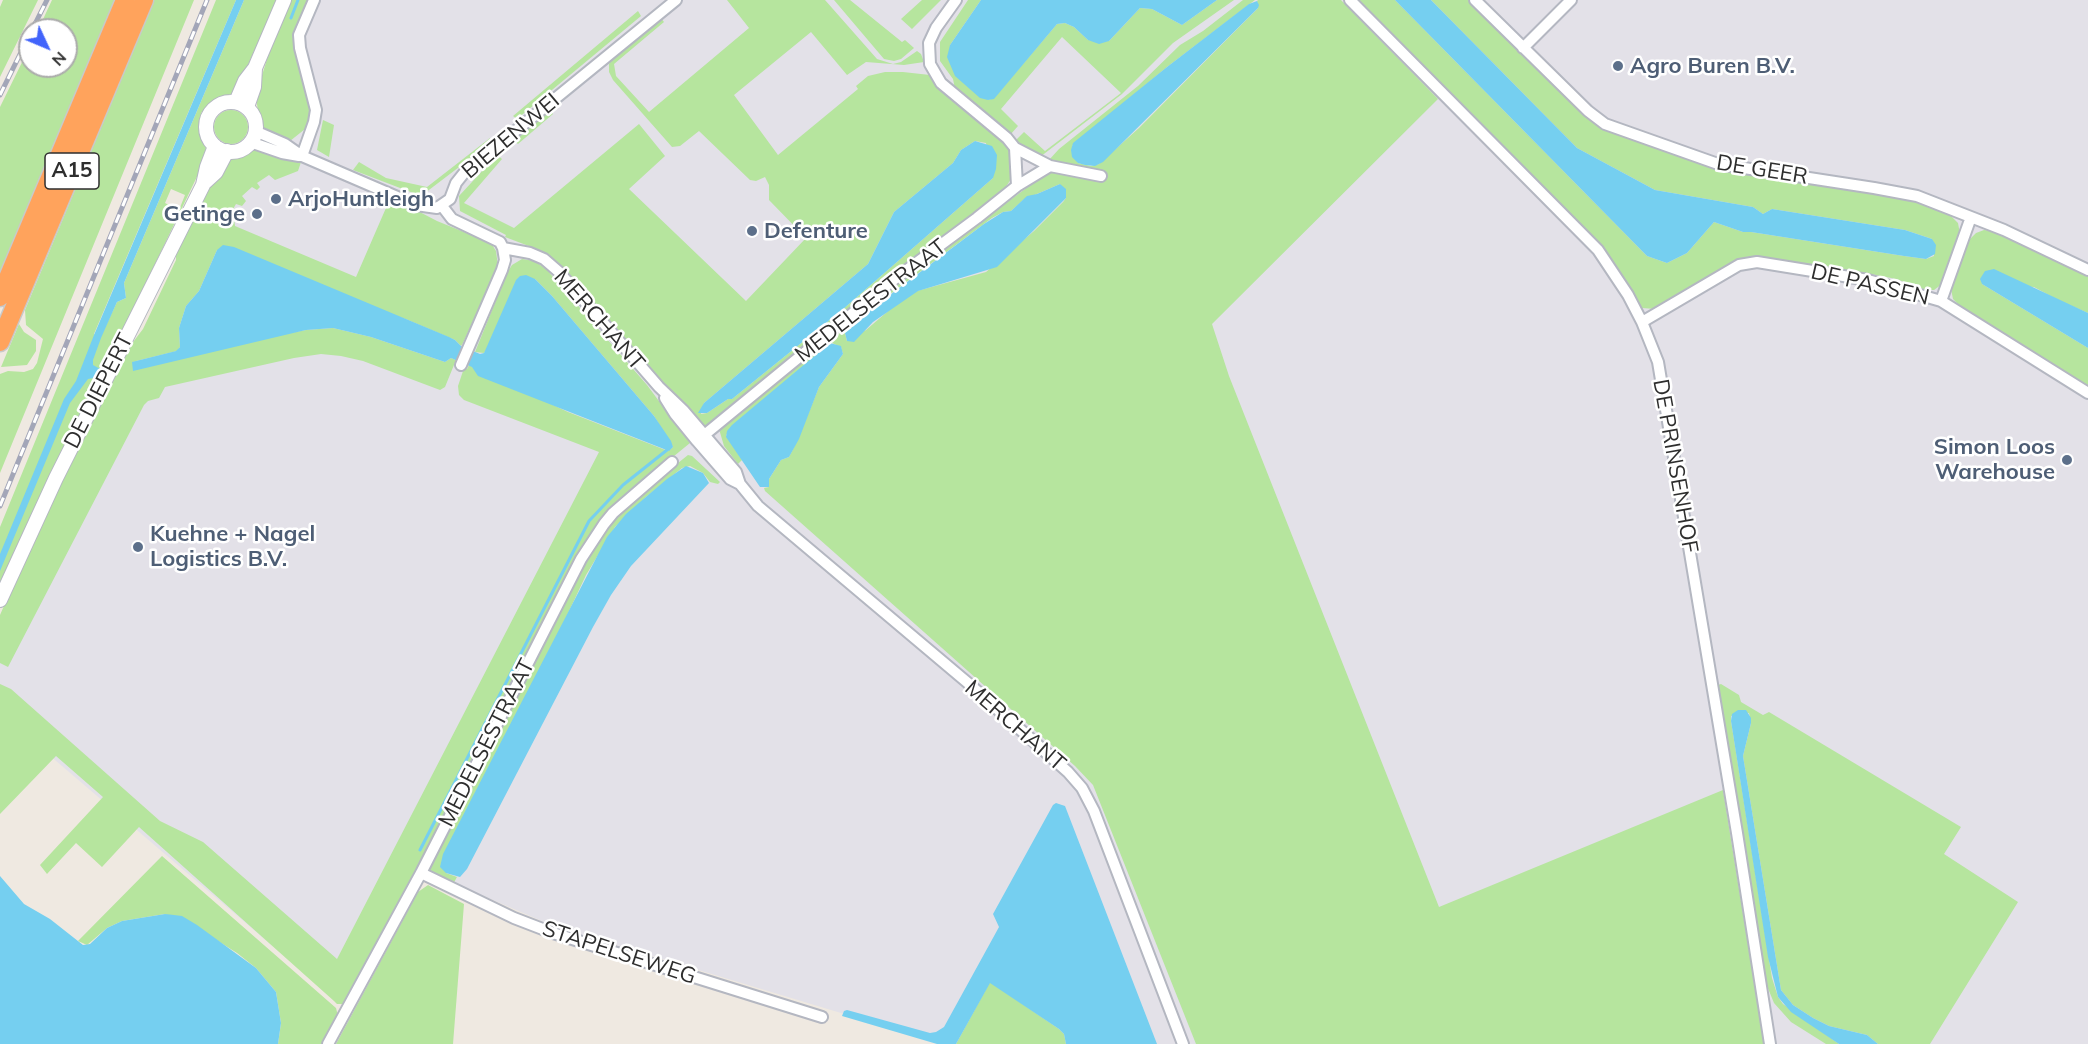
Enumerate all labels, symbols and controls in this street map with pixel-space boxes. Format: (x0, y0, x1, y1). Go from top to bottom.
north arrow (18, 18, 78, 78)
text: N (48, 48, 71, 70)
place label: Agro Buren B.V. (1630, 53, 1795, 79)
marker: Agro Buren B.V. (1611, 59, 1625, 73)
street label: BIEZENWEI (457, 88, 565, 184)
street label: DE GEER (1714, 150, 1810, 190)
road number: A15 (45, 153, 99, 189)
place label: ArjoHuntleigh (288, 186, 434, 212)
marker: ArjoHuntleigh (269, 192, 283, 206)
place label: Getinge (164, 201, 245, 227)
marker: Getinge (250, 207, 264, 221)
place label: Defenture (764, 218, 868, 244)
marker: Defenture (745, 224, 759, 238)
street label: MEDELSESTRAAT (790, 234, 952, 368)
street label: DE PASSEN (1808, 259, 1932, 311)
street label: MERCHANT (548, 264, 650, 376)
street label: DE DIEPERT (59, 329, 139, 453)
street label: DE PRINSENHOF (1647, 377, 1703, 555)
place label: Simon Loos Warehouse (1934, 434, 2055, 486)
marker: Simon Loos Warehouse (2060, 453, 2074, 467)
place label: Kuehne + Nagel Logistics B.V. (150, 521, 315, 572)
marker: Kuehne + Nagel Logistics B.V. (131, 540, 145, 554)
street label: MEDELSESTRAAT (433, 655, 541, 831)
street label: MERCHANT (959, 675, 1071, 777)
street label: STAPELSEWEG (539, 916, 699, 990)

